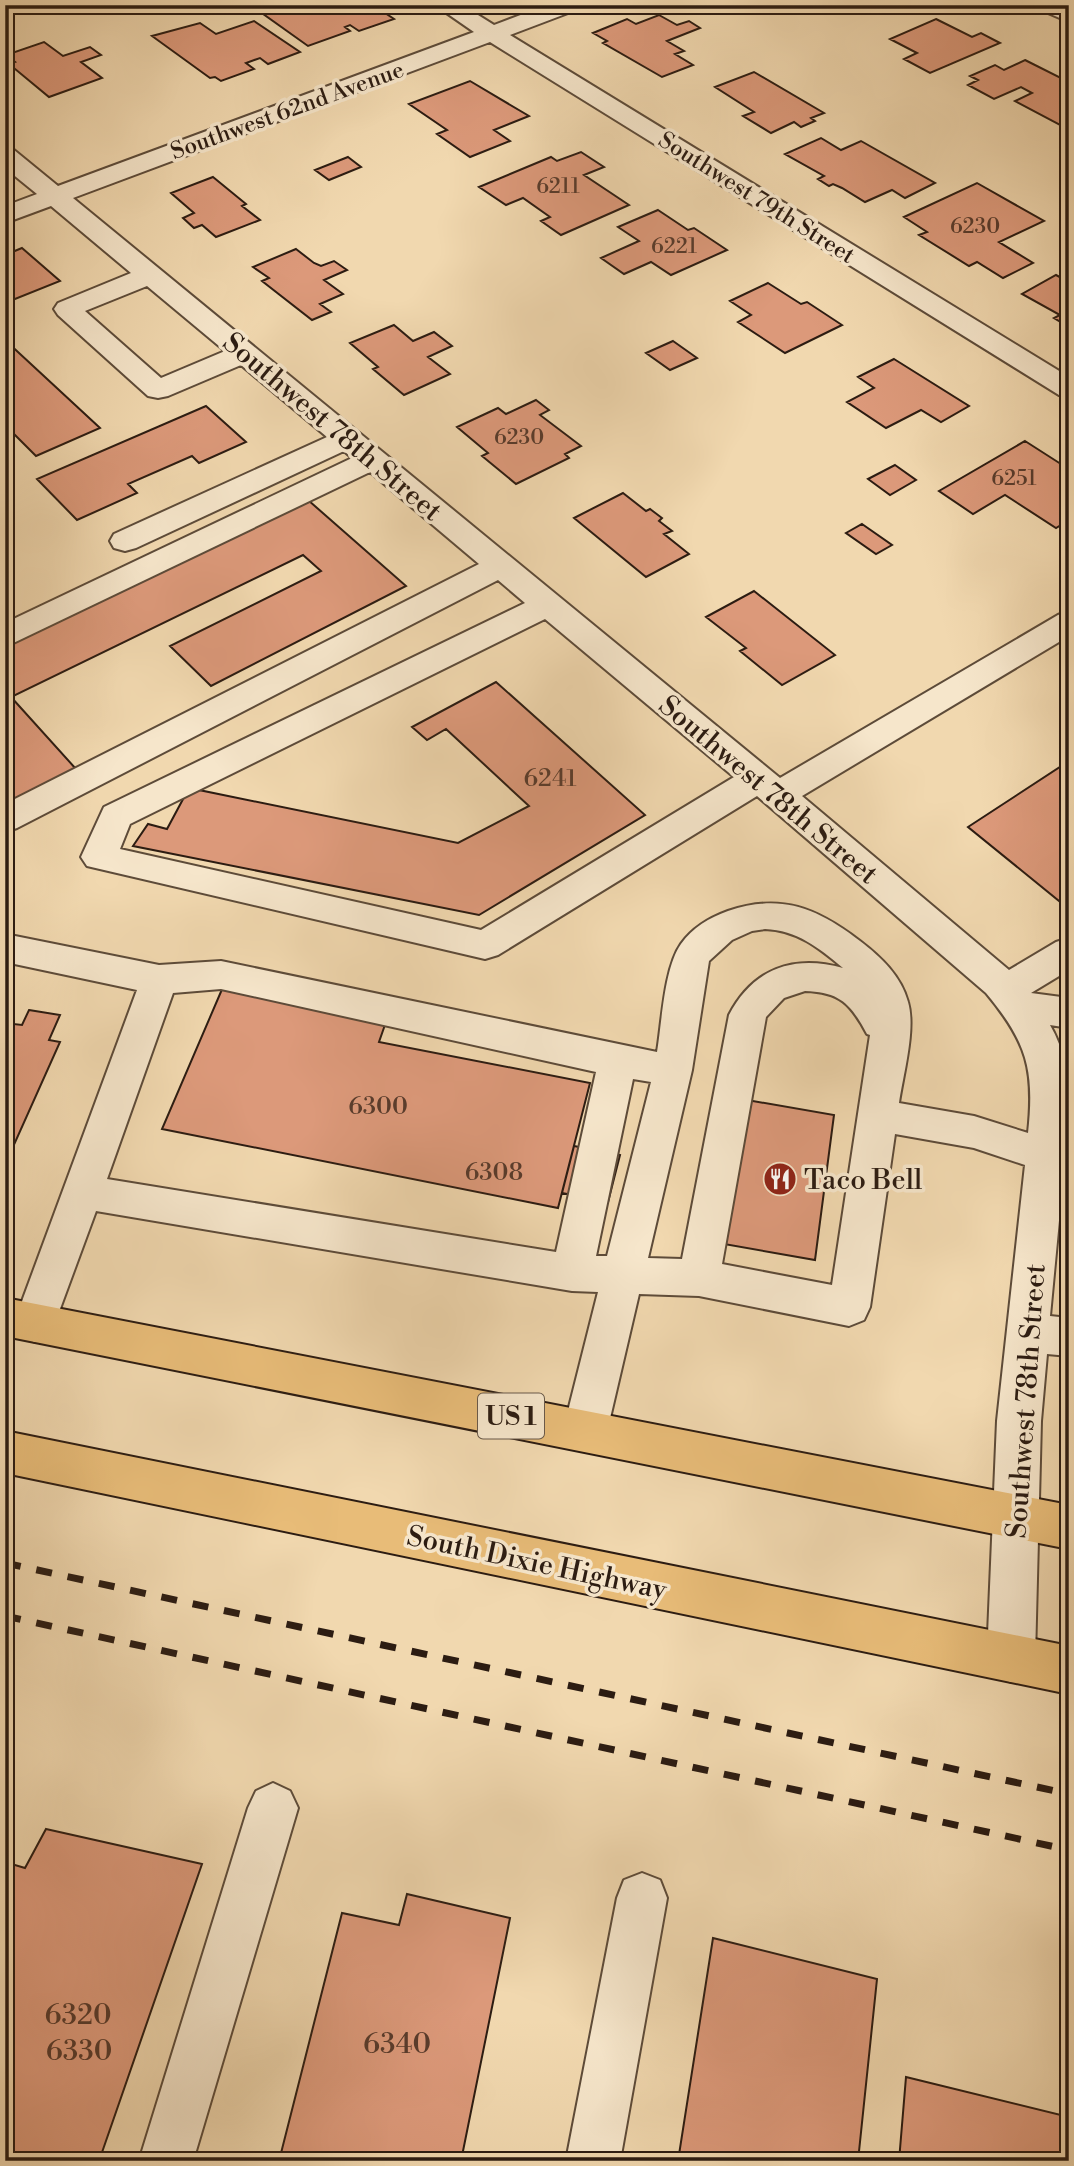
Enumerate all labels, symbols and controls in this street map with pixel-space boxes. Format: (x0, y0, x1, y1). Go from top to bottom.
street label: Southwest 62nd Avenue (167, 56, 408, 166)
street label: Southwest 79th Street (653, 126, 860, 270)
house number: 6211 (536, 174, 580, 200)
house number: 6230 (950, 214, 1000, 240)
house number: 6221 (651, 234, 697, 260)
street label: Southwest 78th Street (215, 325, 449, 529)
house number: 6230 (494, 425, 544, 451)
house number: 6251 (991, 466, 1037, 492)
street label: Southwest 78th Street (651, 688, 885, 892)
house number: 6241 (523, 764, 577, 794)
house number: 6300 (348, 1092, 408, 1122)
house number: 6308 (465, 1158, 523, 1188)
restaurant icon: Taco Bell (761, 1160, 799, 1198)
place label: Taco Bell (804, 1163, 922, 1198)
street label: Southwest 78th Street (999, 1262, 1054, 1540)
road number: US 1 (478, 1394, 544, 1438)
street label: South Dixie Highway (404, 1519, 670, 1608)
house number: 6320 (45, 1998, 111, 2033)
house number: 6340 (363, 2027, 431, 2062)
house number: 6330 (46, 2034, 112, 2069)

